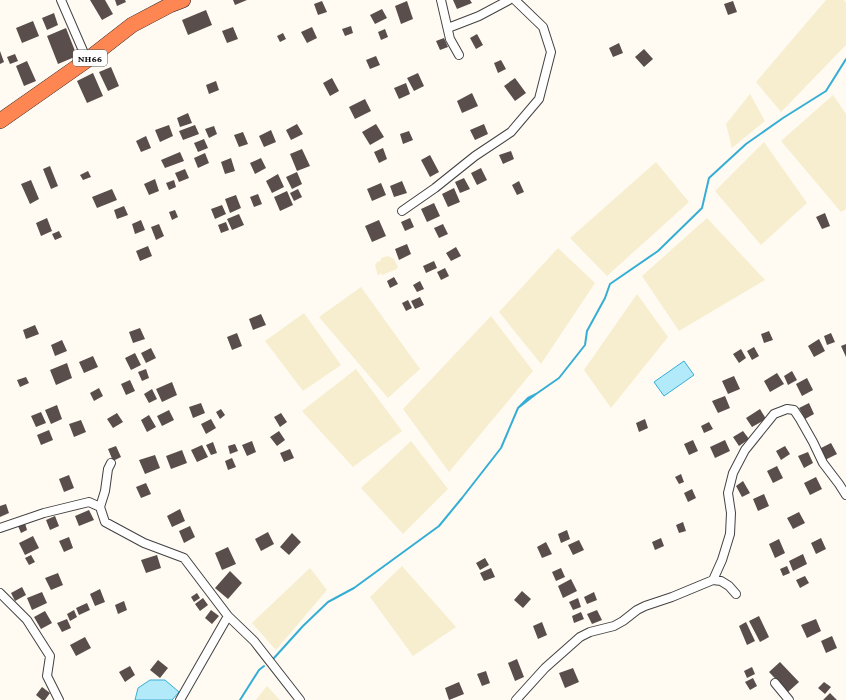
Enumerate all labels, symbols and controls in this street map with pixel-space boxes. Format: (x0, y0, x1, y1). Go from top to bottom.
road number: NH66 (73, 50, 107, 66)

